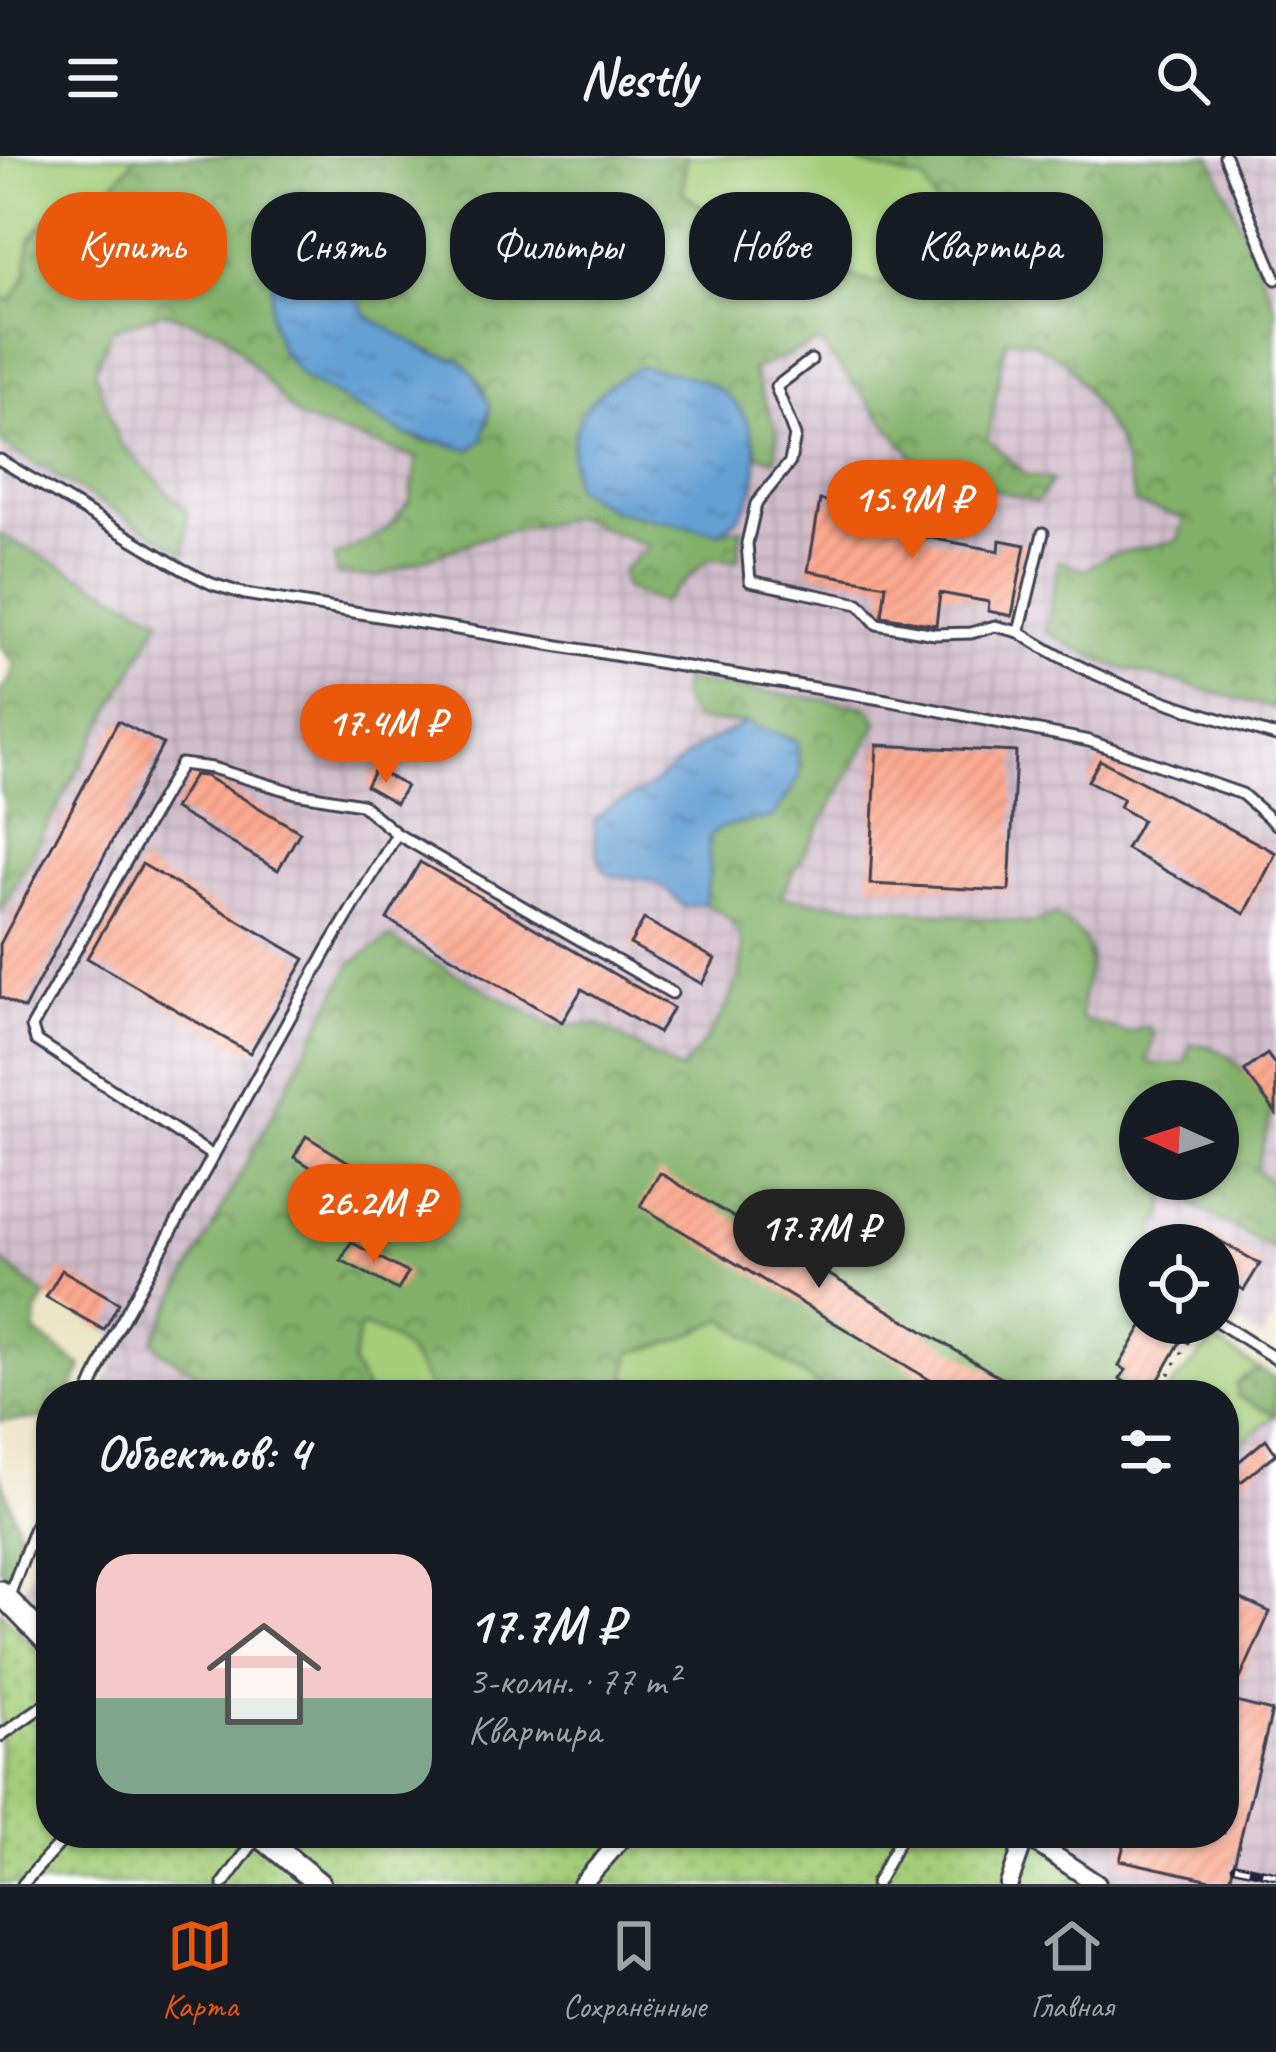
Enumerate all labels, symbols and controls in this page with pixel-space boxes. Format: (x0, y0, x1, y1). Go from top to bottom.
text: Nestly (580, 44, 696, 112)
icon: menu (60, 45, 126, 111)
icon: search (1150, 45, 1216, 111)
chip: Купить (36, 192, 227, 300)
chip: Снять (251, 192, 426, 300)
chip: Фильтры (450, 192, 665, 300)
chip: Новое (689, 192, 852, 300)
chip: Квартира (876, 192, 1103, 300)
pin: 15.9M ₽ (801, 460, 1023, 562)
text: 15.9M ₽ (853, 474, 971, 523)
pin: 17.4M ₽ (275, 684, 497, 786)
text: 17.4M ₽ (327, 698, 445, 747)
north arrow (1119, 1080, 1239, 1200)
map controls (1119, 1080, 1239, 1344)
pin: 26.2M ₽ (263, 1164, 485, 1266)
text: 26.2M ₽ (314, 1178, 434, 1227)
pin: 17.7M ₽ (708, 1189, 930, 1291)
text: 17.7M ₽ (760, 1203, 878, 1252)
button: locate (1119, 1224, 1239, 1344)
icon: filters (1113, 1419, 1179, 1485)
text: Объектов: 4 (96, 1420, 309, 1484)
text: 17.7M ₽ (468, 1593, 622, 1657)
icon: home (192, 1602, 336, 1746)
text: 3-комн. · 77 m² (468, 1657, 678, 1706)
text: Квартира (468, 1706, 601, 1755)
tab: Карта (162, 1913, 238, 2027)
tab: Сохранённые (563, 1913, 706, 2027)
tab: Главная (1031, 1913, 1114, 2027)

